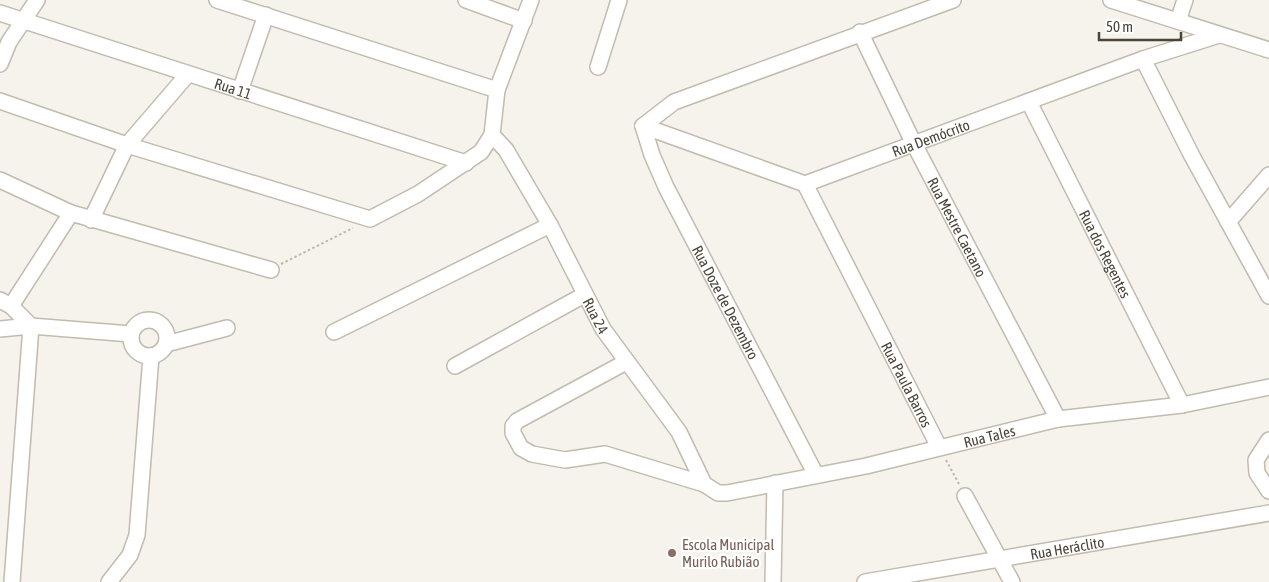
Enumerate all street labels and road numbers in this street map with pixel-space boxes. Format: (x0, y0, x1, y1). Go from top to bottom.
street label: Rua 11 (213, 74, 254, 102)
street label: Rua Demócrito (889, 115, 972, 160)
street label: Rua Mestre Caetano (924, 174, 990, 280)
street label: Rua dos Regentes (1076, 207, 1135, 301)
street label: Rua Doze de Dezembro (689, 242, 763, 362)
street label: Rua 24 (580, 295, 612, 337)
street label: Rua Paula Barros (878, 339, 936, 430)
street label: Rua Tales (962, 421, 1017, 450)
street label: Rua Heráclito (1029, 533, 1105, 562)

